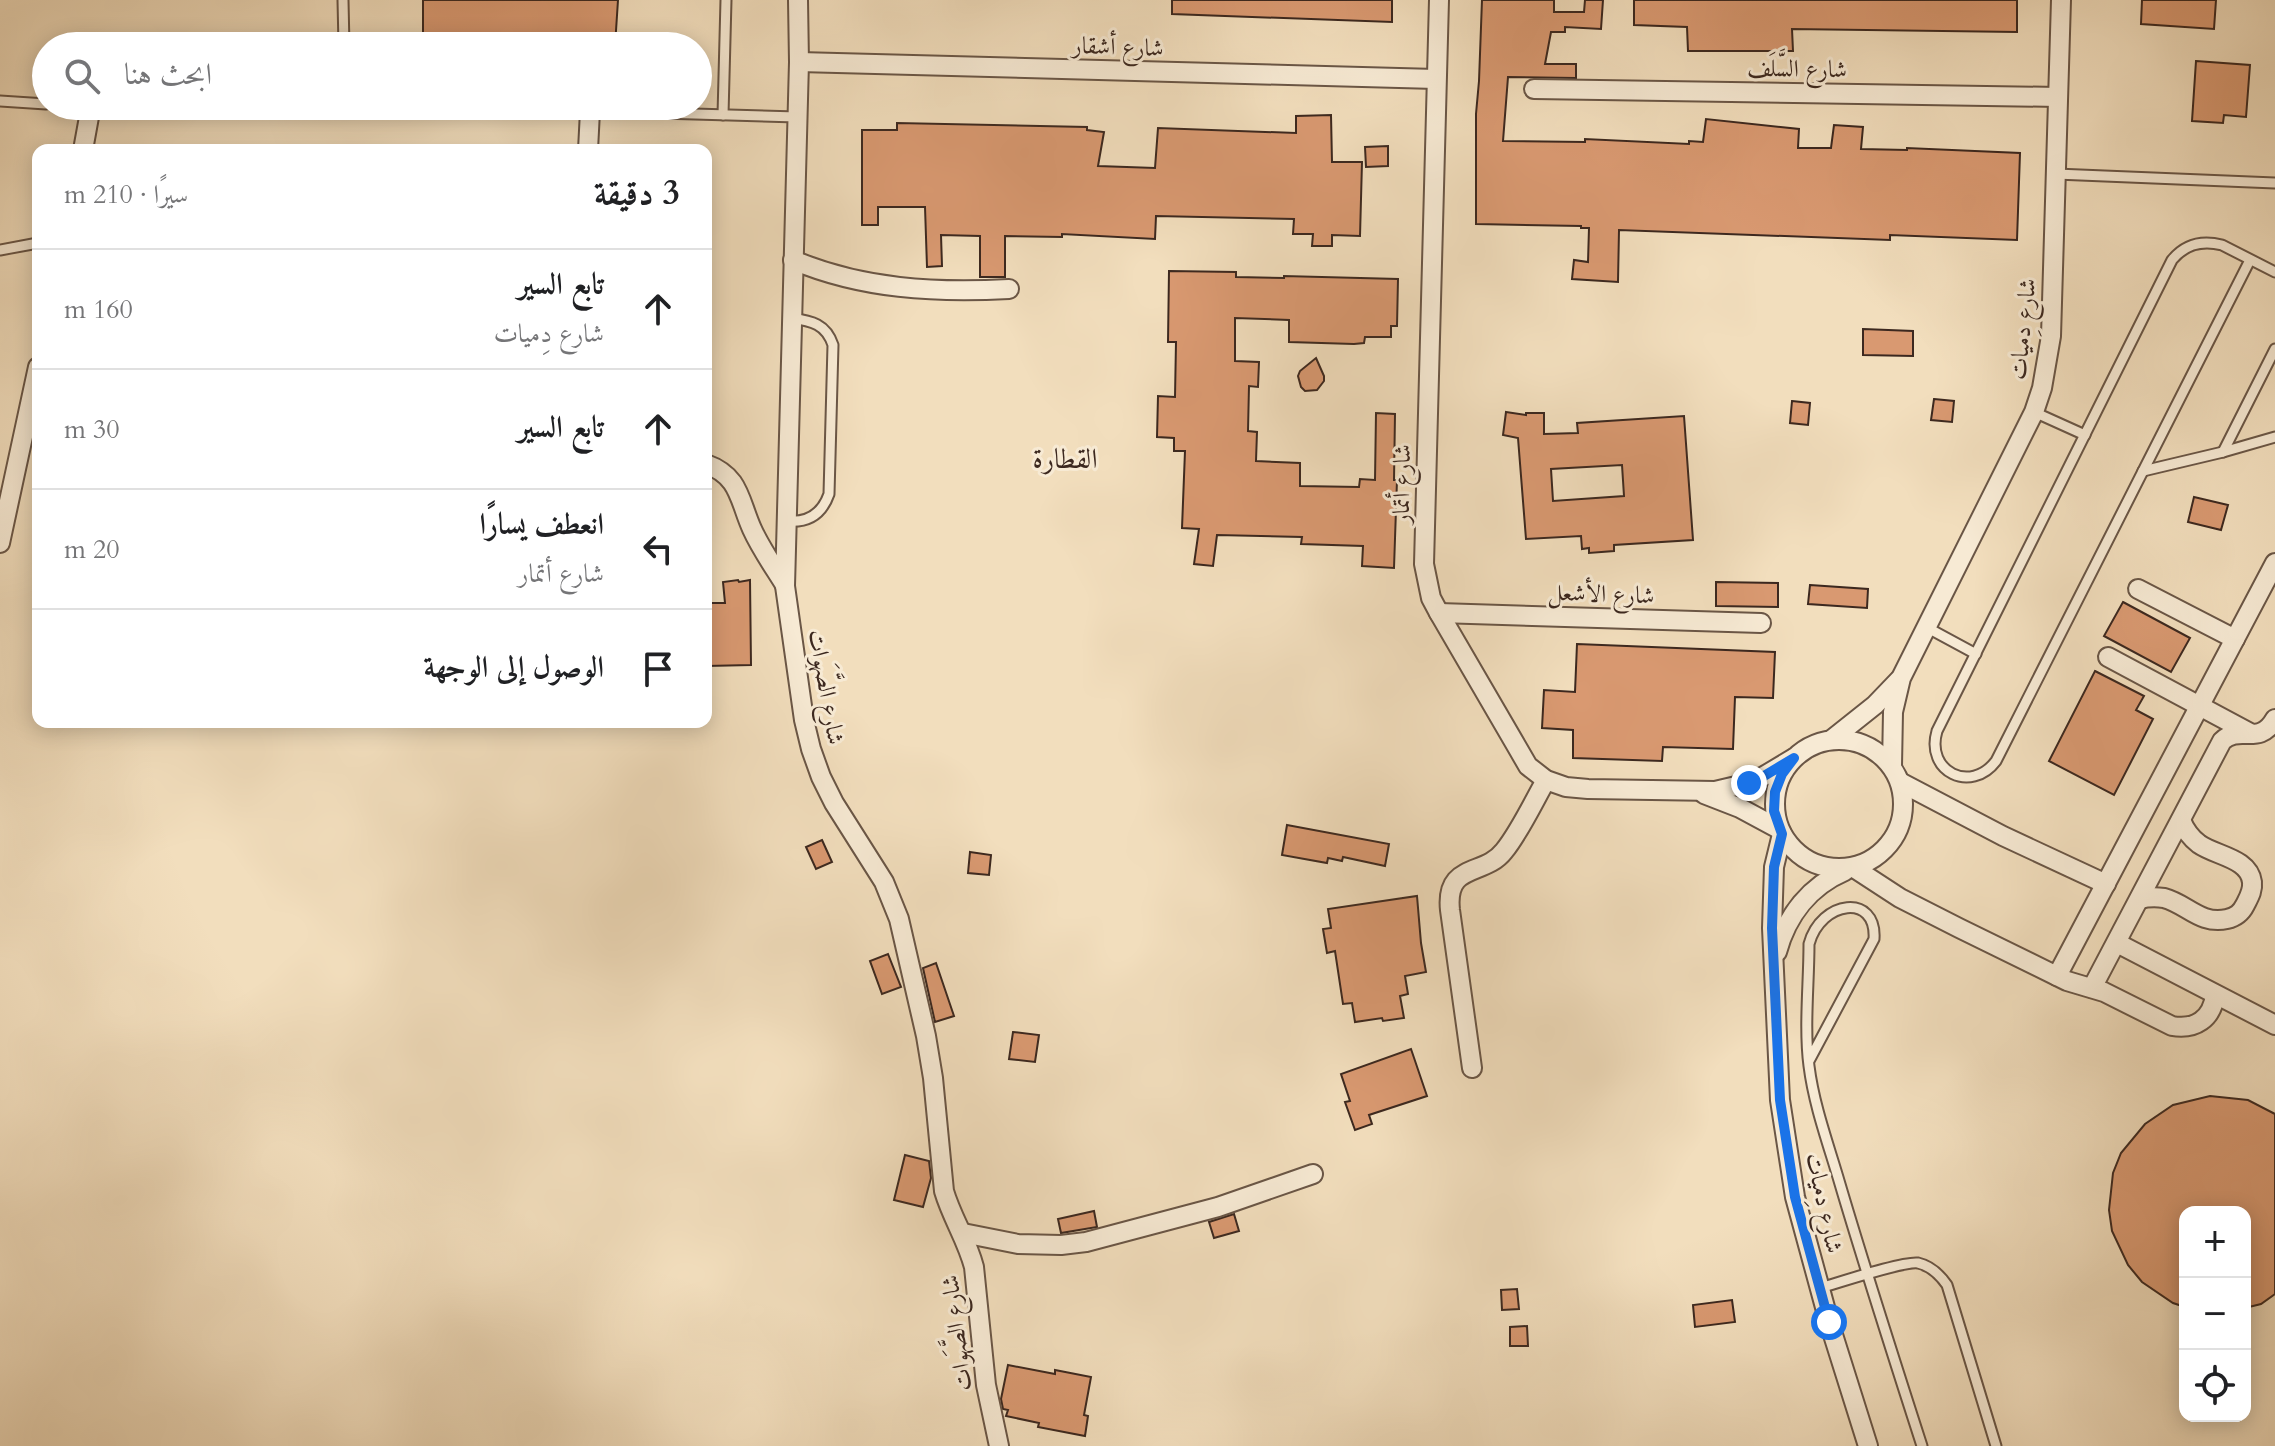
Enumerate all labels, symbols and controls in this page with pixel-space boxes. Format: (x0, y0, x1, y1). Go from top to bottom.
street label: شارع أشقار (1070, 28, 1164, 68)
search box (32, 32, 712, 120)
street label: شارع السَّلَف (1747, 47, 1847, 89)
icon: search (60, 54, 104, 98)
text: ابحث هنا (124, 54, 212, 95)
text: 3 دقيقة (594, 170, 680, 216)
text: سيرًا · 210 m (64, 177, 188, 212)
text: تابع السير (518, 264, 604, 305)
street label: شارع دِميات (2001, 277, 2048, 382)
icon: ahead (636, 287, 680, 331)
text: 160 m (64, 292, 133, 327)
text: شارع دِميات (494, 316, 604, 351)
text: تابع السير (518, 407, 604, 448)
icon: ahead (636, 407, 680, 451)
text: 30 m (64, 412, 120, 447)
district label: القطارة (1033, 440, 1097, 478)
street label: شارع أتمار (1384, 444, 1422, 526)
text: انعطف يسارًا (479, 504, 604, 545)
icon: left (636, 527, 680, 571)
text: 20 m (64, 532, 120, 567)
text: شارع أتمار (518, 556, 604, 591)
street label: شارع الأشعل (1547, 576, 1655, 615)
street label: شارع الصَّهَوات (797, 626, 857, 748)
text: الوصول إلى الوجهة (424, 647, 604, 688)
icon: arrive (636, 647, 680, 691)
route end (1731, 765, 1767, 801)
street label: شارع دِميات (1794, 1150, 1851, 1257)
map controls (2179, 1206, 2251, 1422)
button: + (2179, 1206, 2251, 1278)
street label: شارع الصَّهَوات (929, 1273, 983, 1393)
button: − (2179, 1278, 2251, 1350)
route start (1811, 1304, 1847, 1340)
button: locate (2179, 1350, 2251, 1422)

